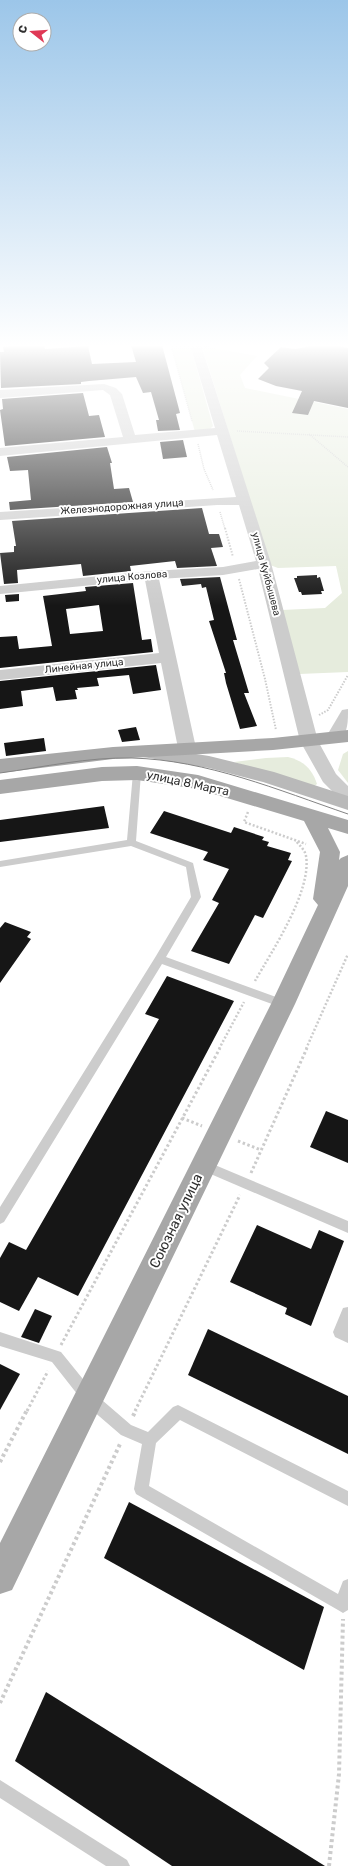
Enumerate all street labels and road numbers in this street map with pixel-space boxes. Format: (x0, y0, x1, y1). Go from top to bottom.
street label: Железнодорожная улица (60, 497, 184, 517)
street label: улица Куйбышева (249, 531, 283, 617)
street label: улица Козлова (96, 568, 168, 586)
street label: Линейная улица (44, 656, 124, 676)
street label: улица 8 Марта (145, 767, 231, 799)
street label: Союзная улица (146, 1171, 206, 1271)

